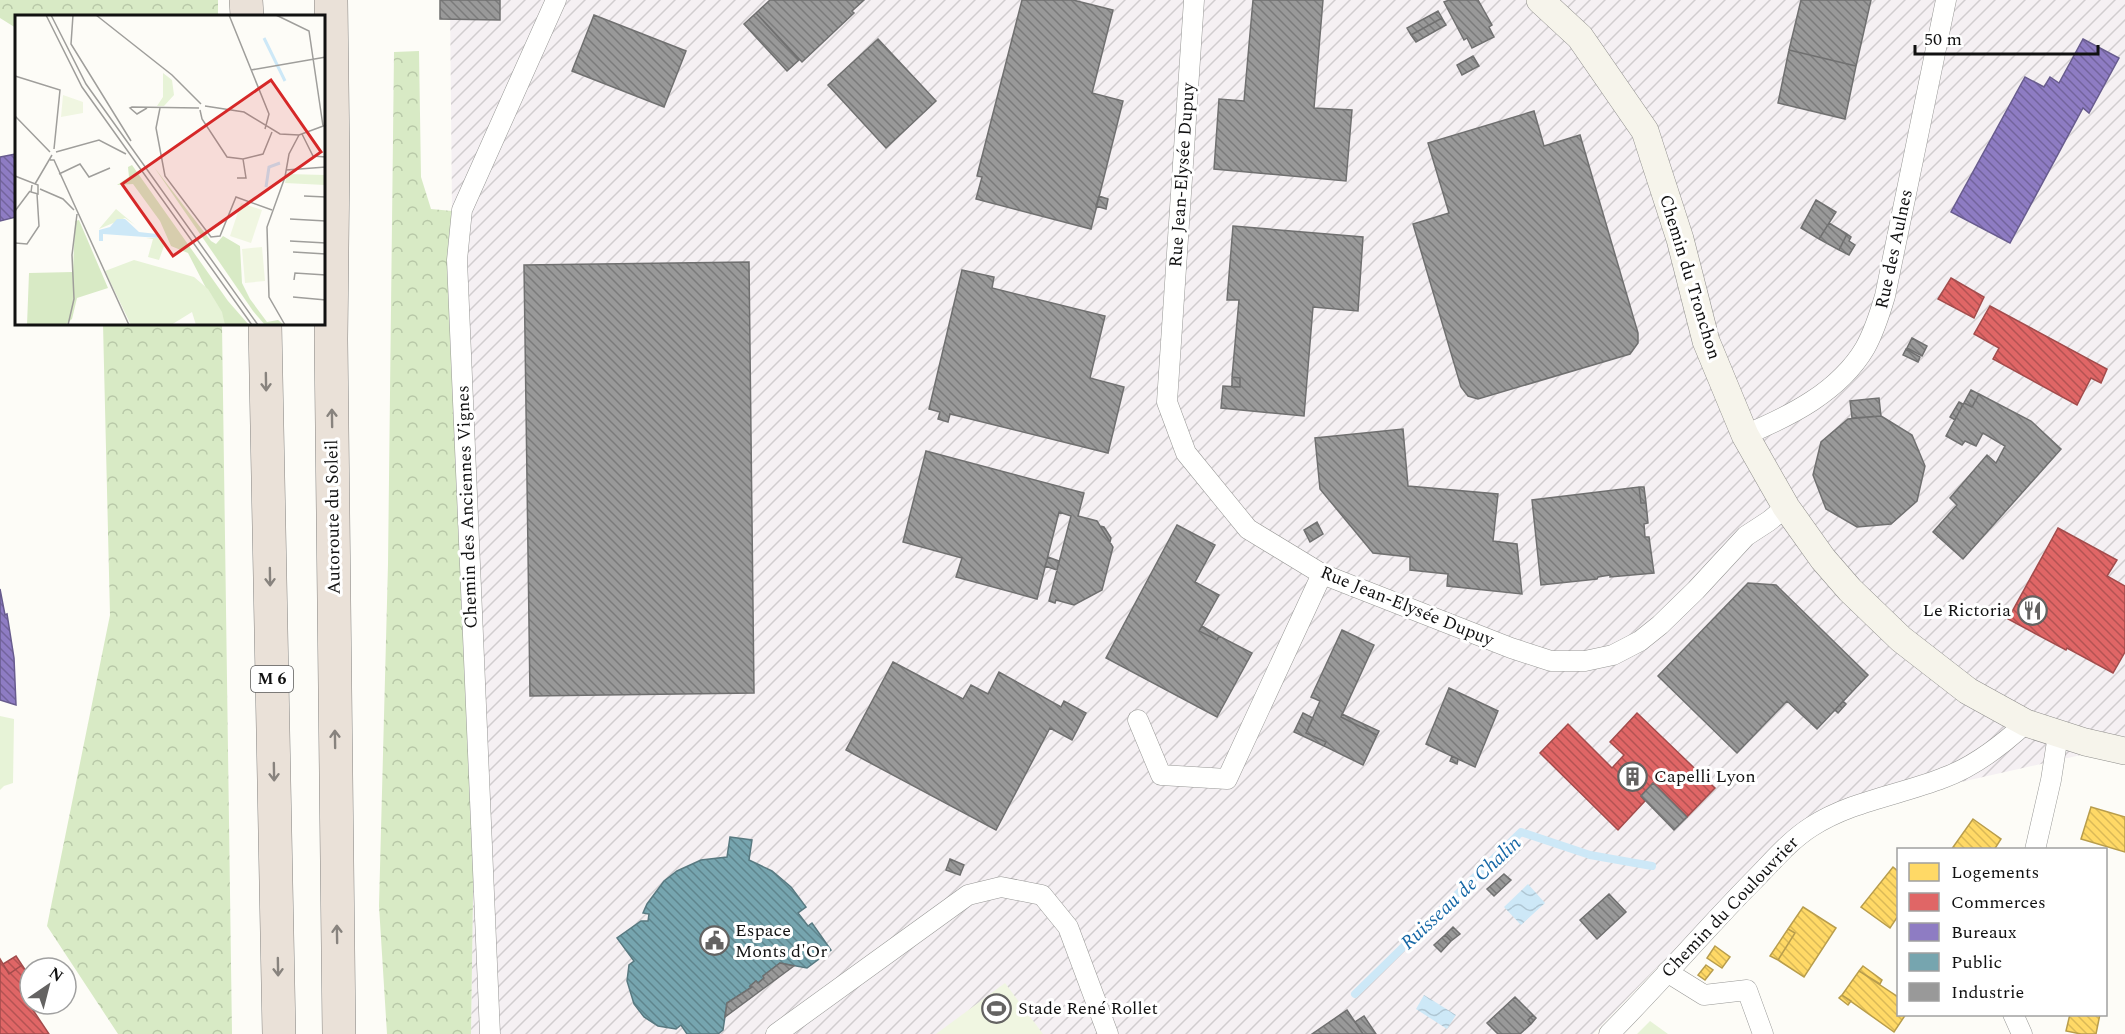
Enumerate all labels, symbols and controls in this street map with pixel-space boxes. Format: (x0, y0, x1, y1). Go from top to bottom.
inset map (15, 15, 326, 326)
scale bar (1915, 18, 2098, 56)
text: 50 m (1924, 26, 1962, 53)
street label: Rue Jean-Elysée Dupuy (1162, 80, 1202, 268)
street label: Rue des Aulnes (1868, 187, 1920, 311)
street label: Chemin du Tronchon (1652, 191, 1728, 363)
one-way arrow (260, 372, 272, 392)
street label: Chemin des Anciennes Vignes (449, 385, 485, 629)
one-way arrow (326, 408, 338, 428)
street label: Autoroute du Soleil (318, 439, 348, 595)
street label: Rue Jean-Elysée Dupuy (1316, 559, 1499, 654)
one-way arrow (264, 567, 276, 587)
restaurant icon: Le Rictoria (2016, 594, 2048, 626)
place label: Le Rictoria (1923, 597, 2011, 624)
road number: M 6 (251, 666, 293, 692)
one-way arrow (329, 729, 341, 749)
building icon: Capelli Lyon (1617, 760, 1649, 792)
one-way arrow (268, 762, 279, 782)
place label: Capelli Lyon (1654, 763, 1756, 790)
water label: Ruisseau de Chalin (1394, 829, 1528, 957)
street label: Chemin du Coulouvrier (1655, 830, 1805, 984)
legend (1897, 848, 2107, 1016)
text: Logements (1951, 859, 2039, 886)
text: Commerces (1951, 889, 2046, 916)
place label: Espace Monts d'Or (735, 917, 827, 965)
text: Bureaux (1951, 919, 2017, 946)
one-way arrow (332, 924, 343, 944)
public building icon: Espace Monts d'Or (698, 924, 730, 956)
text: Public (1951, 949, 2002, 976)
north arrow (18, 956, 78, 1016)
one-way arrow (272, 957, 283, 977)
text: N (44, 961, 68, 988)
text: Industrie (1951, 979, 2024, 1006)
sports icon: Stade René Rollet (981, 992, 1013, 1024)
place label: Stade René Rollet (1018, 995, 1158, 1022)

